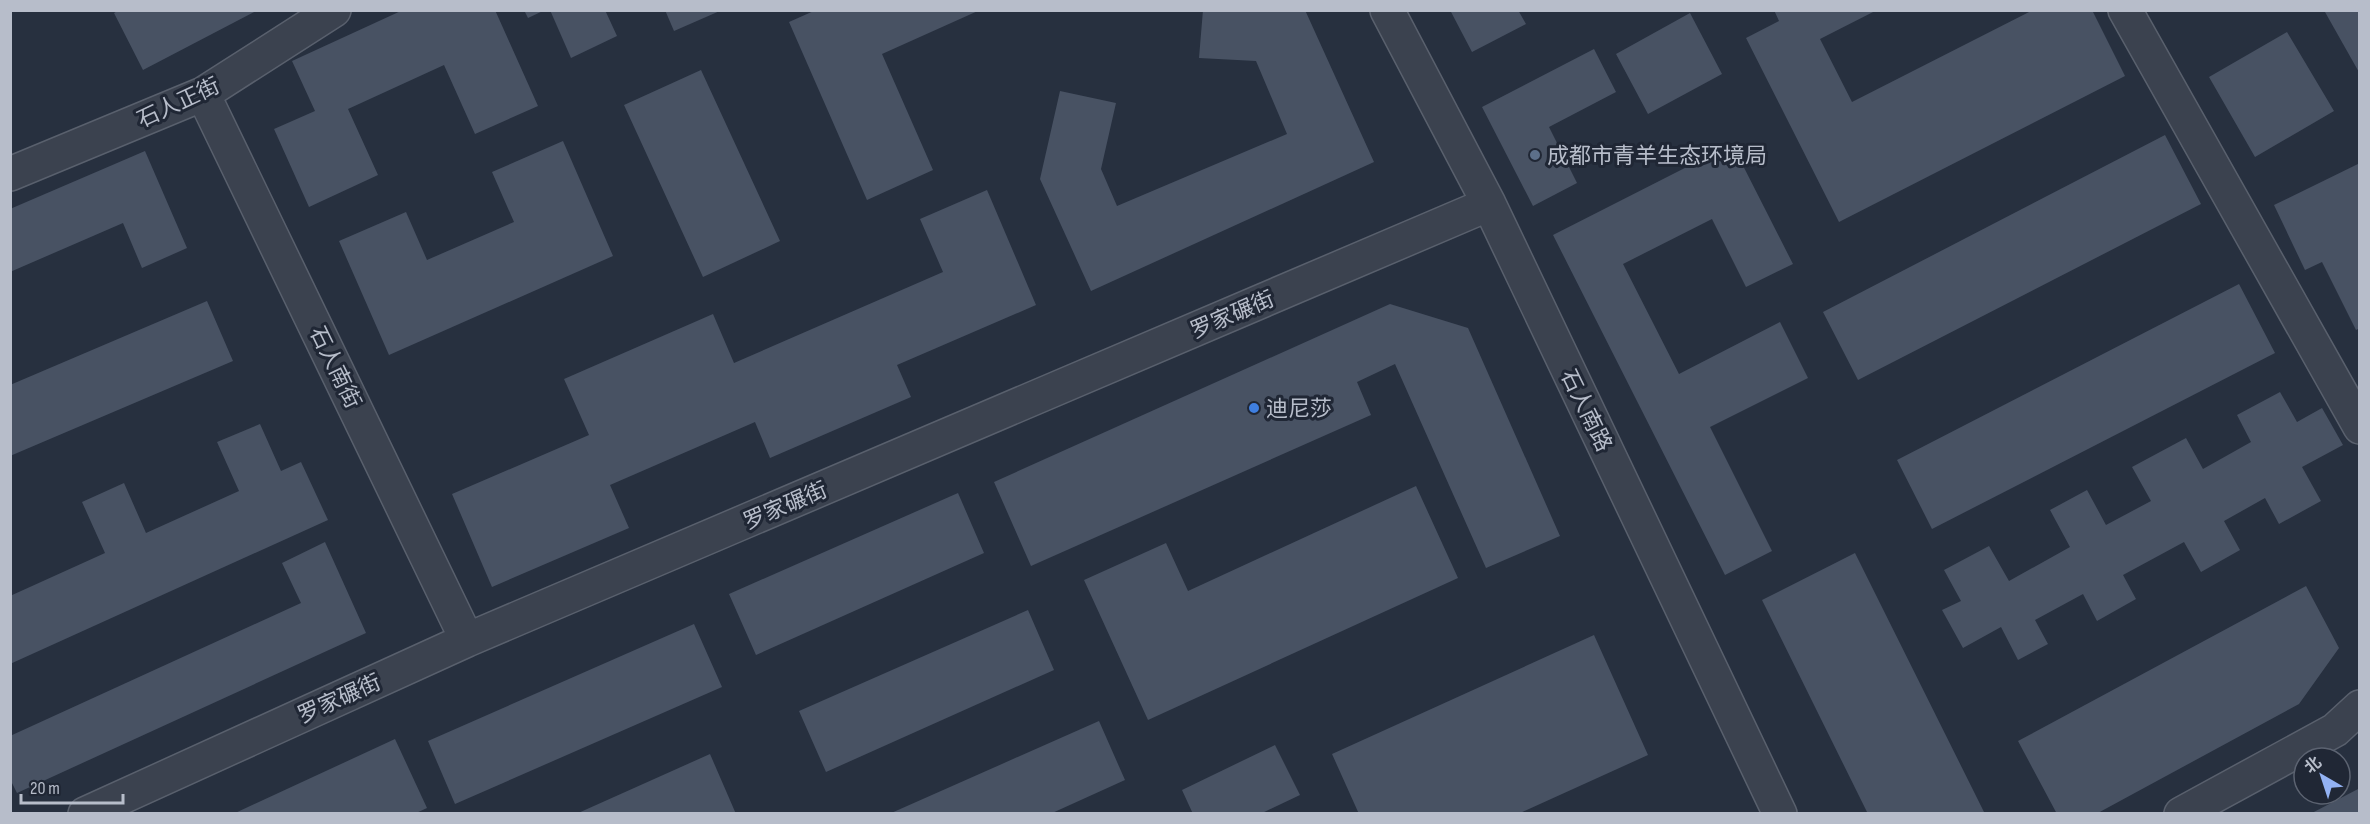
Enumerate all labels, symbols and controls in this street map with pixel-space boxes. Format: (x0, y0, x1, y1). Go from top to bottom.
street label: 石人正街 (133, 73, 224, 134)
place label: 成都市青羊生态环境局 (1547, 143, 1767, 170)
marker: 成都市青羊生态环境局 (1528, 148, 1542, 162)
street label: 罗家碾街 (1187, 286, 1278, 345)
street label: 石人南街 (303, 322, 366, 413)
street label: 石人南路 (1554, 365, 1617, 456)
place label: 迪尼莎 (1266, 396, 1332, 423)
marker: 迪尼莎 (1247, 401, 1261, 415)
street label: 罗家碾街 (740, 477, 831, 536)
street label: 罗家碾街 (294, 669, 385, 730)
north arrow (2292, 746, 2352, 806)
text: 北 (2301, 753, 2326, 778)
scale bar (21, 767, 123, 805)
text: 20 m (30, 778, 60, 799)

